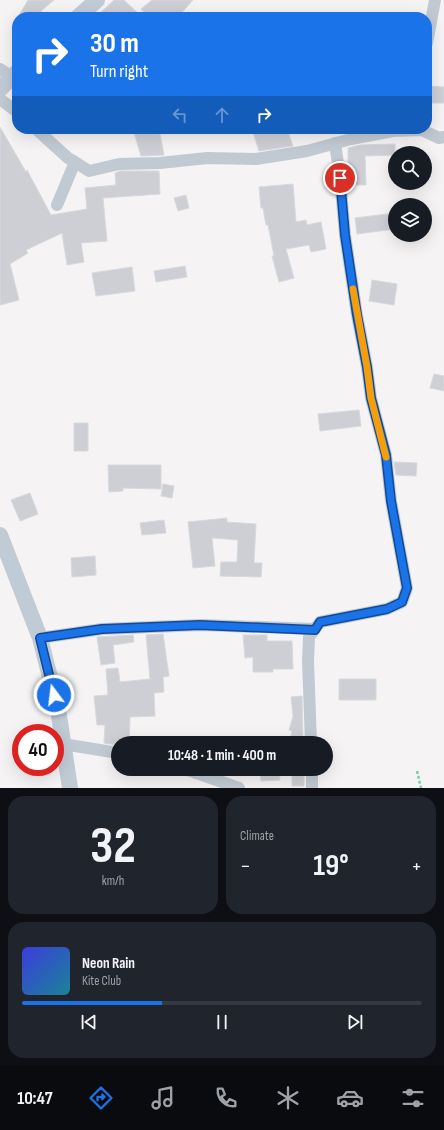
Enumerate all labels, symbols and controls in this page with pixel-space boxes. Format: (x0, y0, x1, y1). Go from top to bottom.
text: 30 m (90, 27, 139, 60)
icon: right (24, 28, 76, 80)
text: Turn right (90, 61, 148, 82)
icon: left (169, 104, 191, 126)
icon: ahead (211, 104, 233, 126)
icon: right (253, 104, 275, 126)
map controls (388, 146, 432, 242)
button: search (388, 146, 432, 190)
pin (323, 161, 357, 195)
icon: arrive (329, 167, 351, 189)
button: layers (388, 198, 432, 242)
position arrow (33, 674, 75, 716)
speed limit sign: 40 (12, 724, 64, 776)
text: 10:48 · 1 min · 400 m (168, 746, 276, 765)
text: 32 (90, 815, 136, 878)
text: Climate (240, 828, 274, 844)
text: 19° (313, 848, 349, 884)
text: − (240, 853, 251, 880)
text: + (411, 853, 422, 880)
text: km/h (102, 873, 124, 889)
text: Neon Rain (82, 954, 135, 973)
text: Kite Club (82, 973, 121, 989)
icon: previous (78, 1011, 100, 1033)
icon: pause (211, 1011, 233, 1033)
icon: next (344, 1011, 366, 1033)
icon: directions (87, 1084, 115, 1112)
icon: music (149, 1084, 177, 1112)
icon: phone (212, 1084, 240, 1112)
icon: climate (274, 1084, 302, 1112)
icon: car (336, 1084, 364, 1112)
icon: filters (399, 1084, 427, 1112)
text: 10:47 (17, 1088, 53, 1109)

